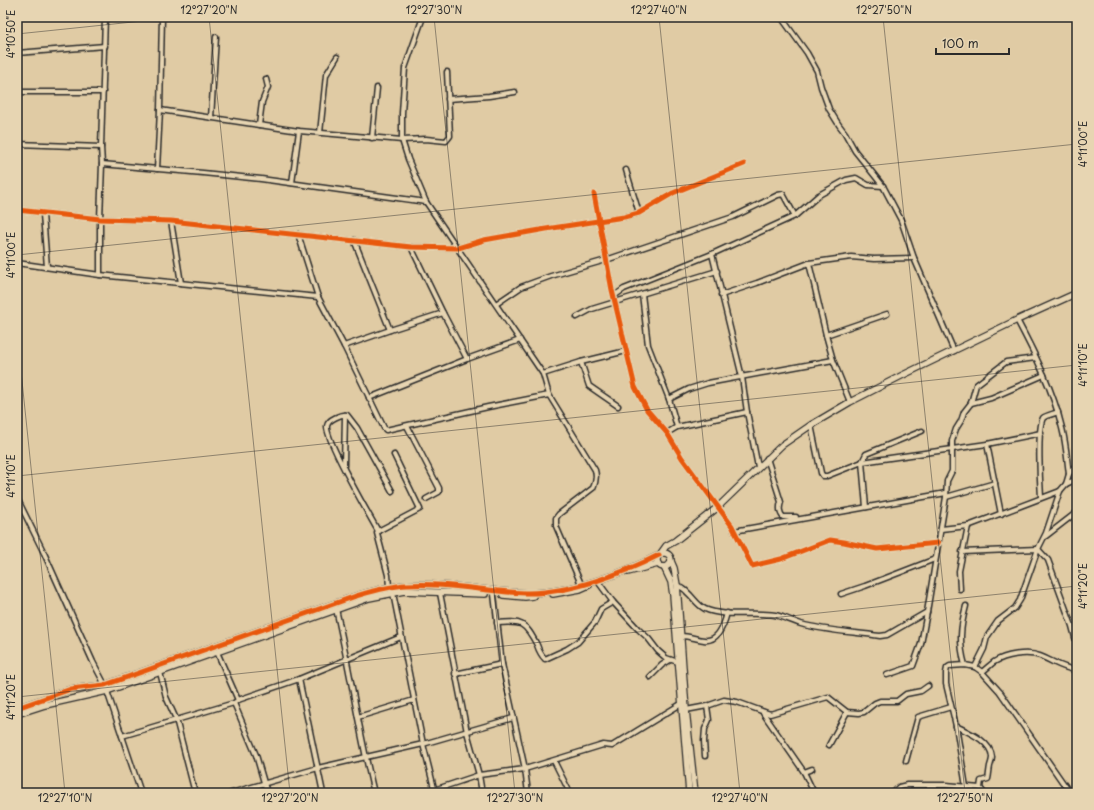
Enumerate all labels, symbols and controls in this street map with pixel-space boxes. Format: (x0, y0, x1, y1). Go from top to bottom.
text: 12°27'20"N (181, 2, 238, 17)
text: 12°27'30"N (406, 2, 462, 17)
text: 12°27'40"N (631, 2, 687, 17)
text: 12°27'50"N (856, 2, 912, 17)
text: 4°10'50"E (3, 10, 18, 58)
scale bar (936, 30, 1009, 56)
text: 100 m (942, 34, 979, 52)
text: 4°11'00"E (1075, 121, 1090, 167)
text: 4°11'00"E (3, 232, 18, 278)
text: 4°11'10"E (1075, 343, 1090, 387)
text: 4°11'10"E (3, 454, 18, 498)
text: 4°11'20"E (1075, 563, 1090, 609)
text: 4°11'20"E (3, 674, 18, 720)
text: 12°27'10"N (38, 790, 92, 805)
text: 12°27'20"N (262, 790, 319, 805)
text: 12°27'30"N (487, 790, 543, 805)
text: 12°27'40"N (712, 790, 768, 805)
text: 12°27'50"N (937, 790, 993, 805)

